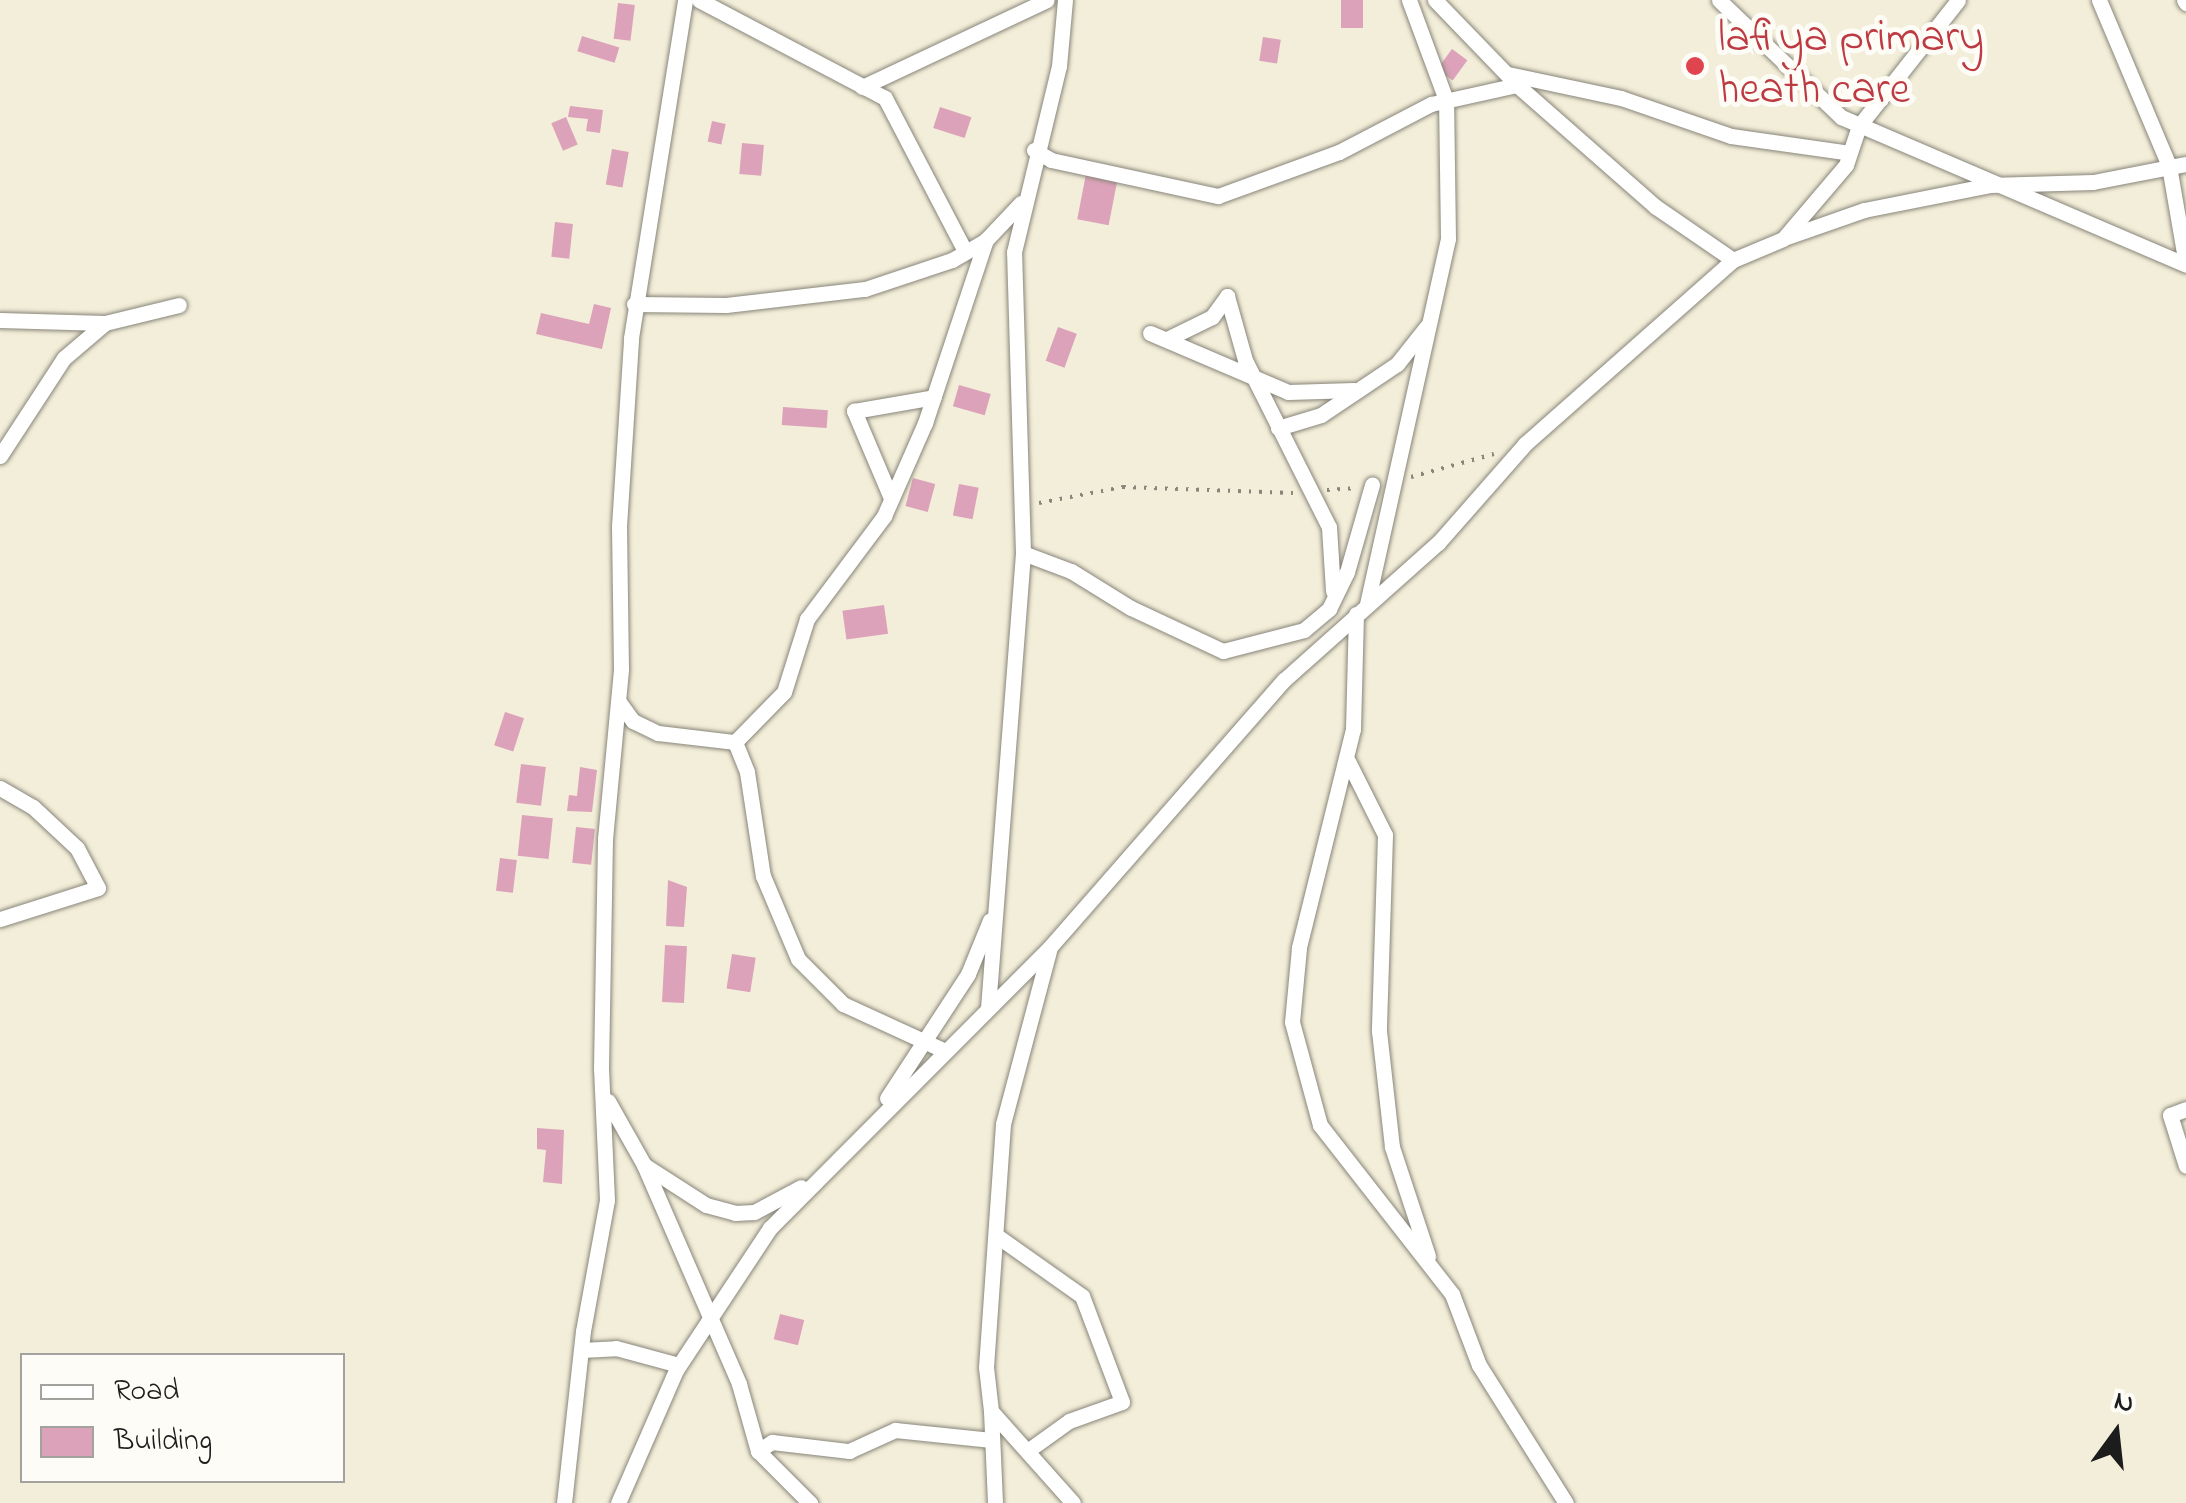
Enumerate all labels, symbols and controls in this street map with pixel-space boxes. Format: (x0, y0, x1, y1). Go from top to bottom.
place label: lafiya primary heath care (1718, 13, 1984, 119)
marker: lafiya primary heath care (1682, 53, 1708, 79)
legend (20, 1353, 345, 1483)
text: Road (114, 1370, 179, 1414)
text: N (2109, 1381, 2138, 1426)
north arrow (2066, 1383, 2166, 1483)
text: Building (114, 1420, 212, 1464)

